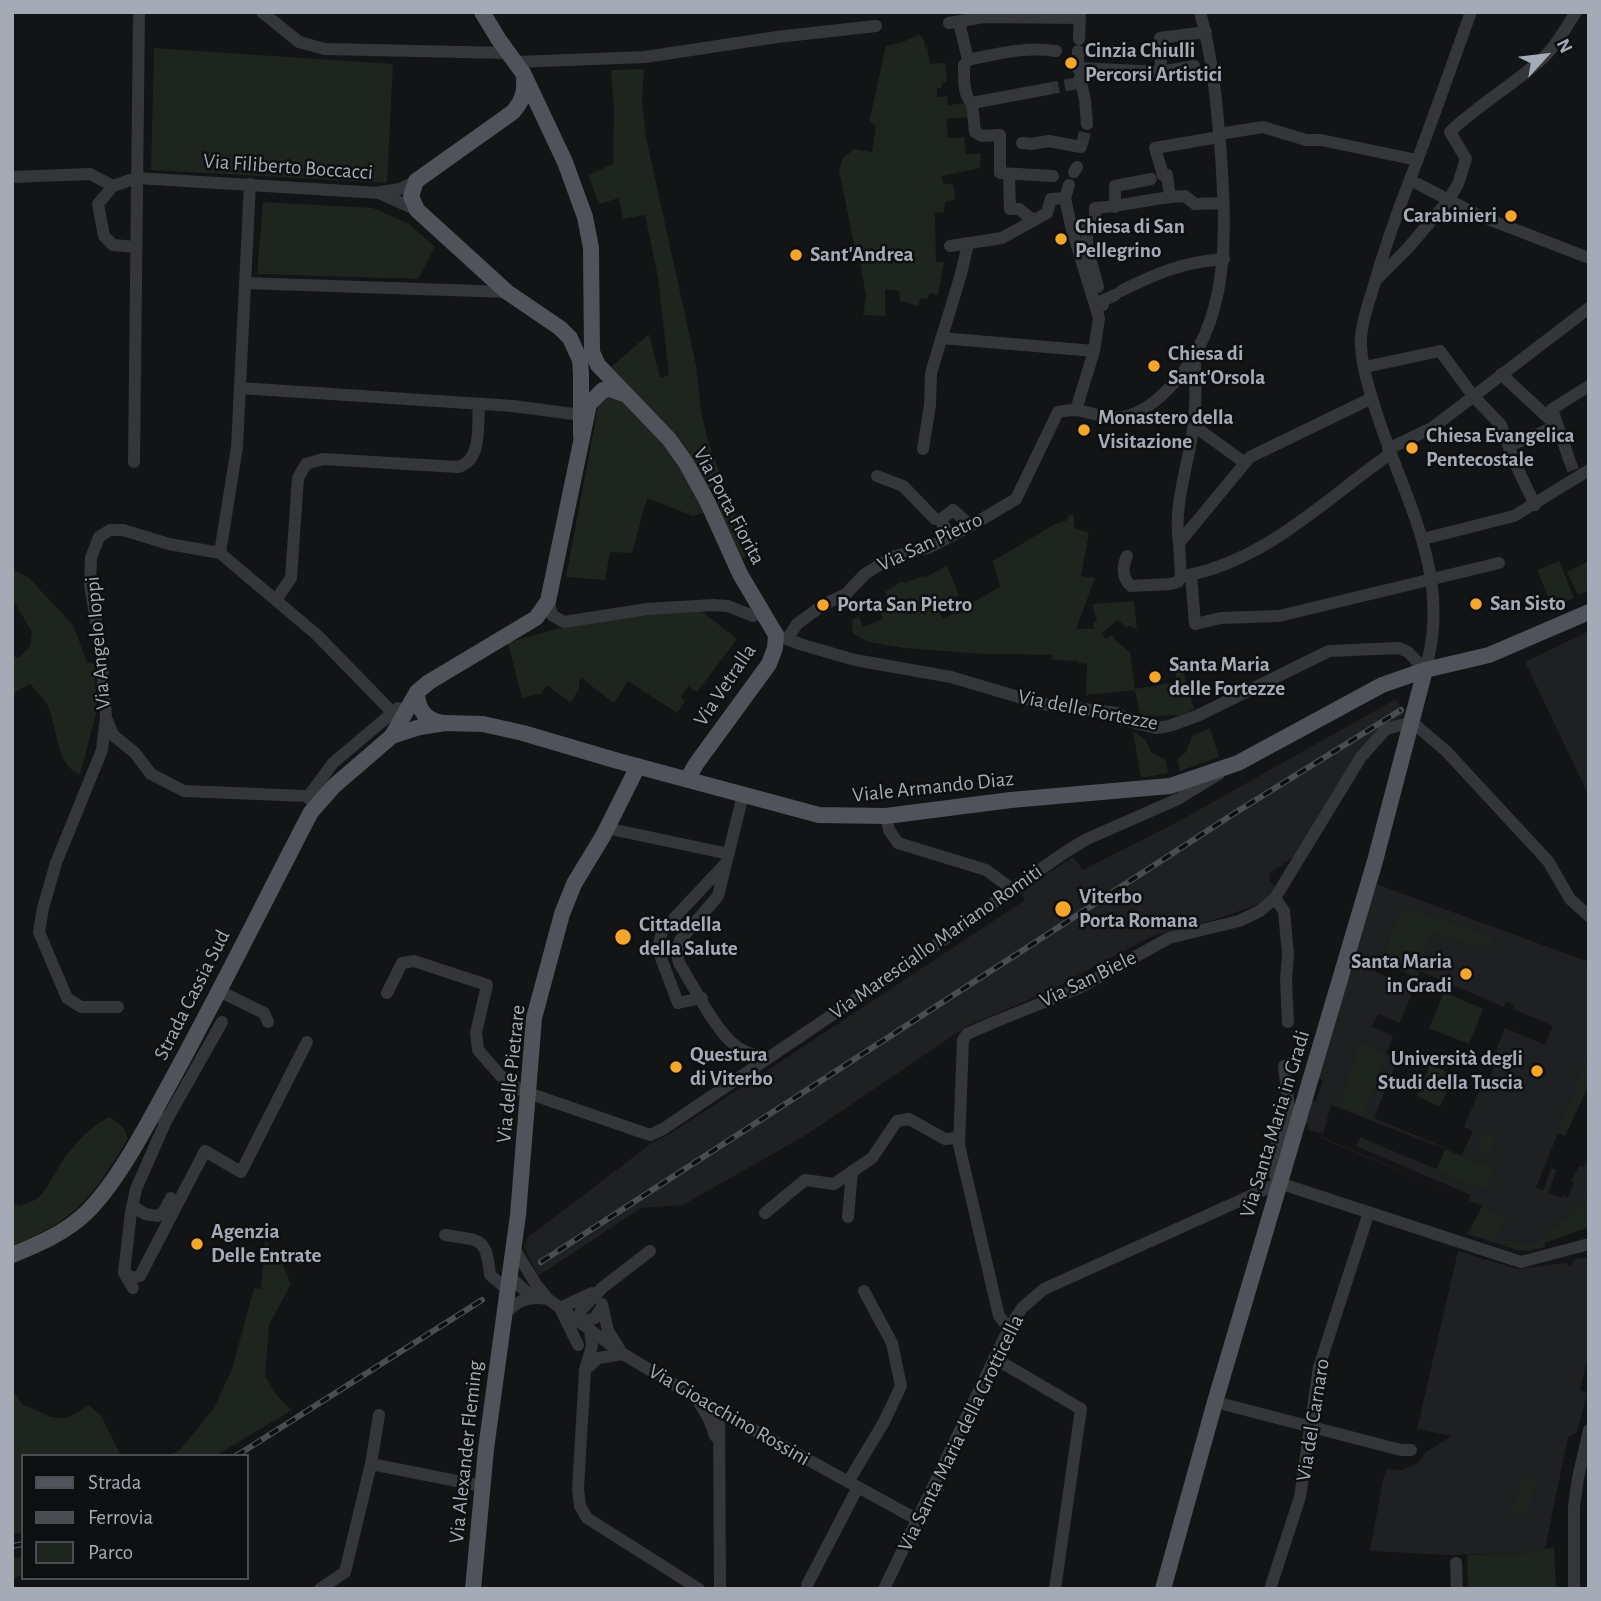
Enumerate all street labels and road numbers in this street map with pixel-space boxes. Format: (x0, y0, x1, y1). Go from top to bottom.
street label: Via Filiberto Boccacci (202, 148, 374, 186)
street label: Via Porta Fiorita (687, 443, 771, 569)
street label: Via San Pietro (874, 507, 986, 577)
street label: Via Angelo Ioppi (80, 575, 116, 711)
street label: Via Vetralla (688, 639, 762, 731)
street label: Via delle Fortezze (1016, 684, 1160, 736)
street label: Viale Armando Diaz (851, 766, 1015, 808)
street label: Via Maresciallo Mariano Romiti (825, 859, 1047, 1025)
street label: Strada Cassia Sud (148, 926, 236, 1064)
street label: Via San Biele (1036, 945, 1140, 1013)
street label: Via delle Pietrare (491, 1004, 531, 1144)
street label: Via Santa Maria in Gradi (1235, 1027, 1315, 1221)
street label: Via Santa Maria della Grotticella (893, 1310, 1029, 1556)
street label: Via del Carnaro (1291, 1357, 1335, 1483)
street label: Via Alexander Fleming (444, 1359, 488, 1545)
street label: Via Gioacchino Rossini (644, 1359, 814, 1471)

